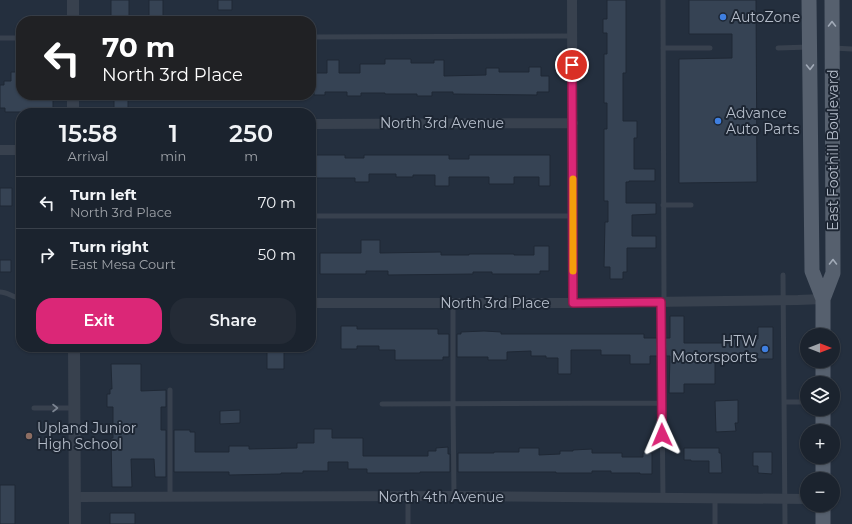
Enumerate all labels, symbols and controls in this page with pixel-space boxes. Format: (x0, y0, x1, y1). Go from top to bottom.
place label: AutoZone (731, 8, 800, 26)
marker: AutoZone (718, 12, 728, 22)
one-way arrow (828, 21, 836, 27)
text: 70 m (102, 30, 175, 64)
icon: left (36, 32, 88, 84)
pin (555, 48, 589, 82)
icon: arrive (561, 54, 583, 76)
text: North 3rd Place (102, 64, 243, 86)
one-way arrow (806, 64, 814, 70)
street label: East Foothill Boulevard (824, 69, 842, 231)
place label: Advance Auto Parts (726, 104, 800, 138)
street label: North 3rd Avenue (380, 114, 504, 132)
marker: Advance Auto Parts (713, 116, 723, 126)
text: 15:58 (59, 119, 117, 148)
text: 1 (169, 119, 178, 148)
text: 250 (229, 119, 273, 148)
text: Arrival (68, 148, 109, 164)
text: min (160, 148, 186, 164)
text: m (244, 148, 258, 164)
text: Turn left (70, 185, 137, 204)
icon: left (36, 192, 58, 214)
text: 70 m (258, 193, 296, 212)
text: North 3rd Place (70, 204, 172, 220)
text: Turn right (70, 237, 149, 256)
icon: right (36, 244, 58, 266)
text: 50 m (258, 245, 296, 264)
text: East Mesa Court (70, 256, 175, 272)
one-way arrow (829, 259, 837, 265)
street label: North 3rd Place (440, 294, 550, 312)
button: Exit (36, 298, 162, 344)
button: Share (170, 298, 296, 344)
north arrow (800, 328, 840, 368)
map controls (800, 328, 840, 512)
place label: HTW Motorsports (672, 332, 757, 366)
marker: HTW Motorsports (760, 344, 770, 354)
button: layers (800, 376, 840, 416)
one-way arrow (52, 404, 58, 412)
position arrow (641, 414, 683, 456)
place label: Upland Junior High School (37, 419, 137, 453)
button: + (800, 424, 840, 464)
marker: Upland Junior High School (24, 431, 34, 441)
button: − (800, 472, 840, 512)
street label: North 4th Avenue (378, 488, 504, 506)

